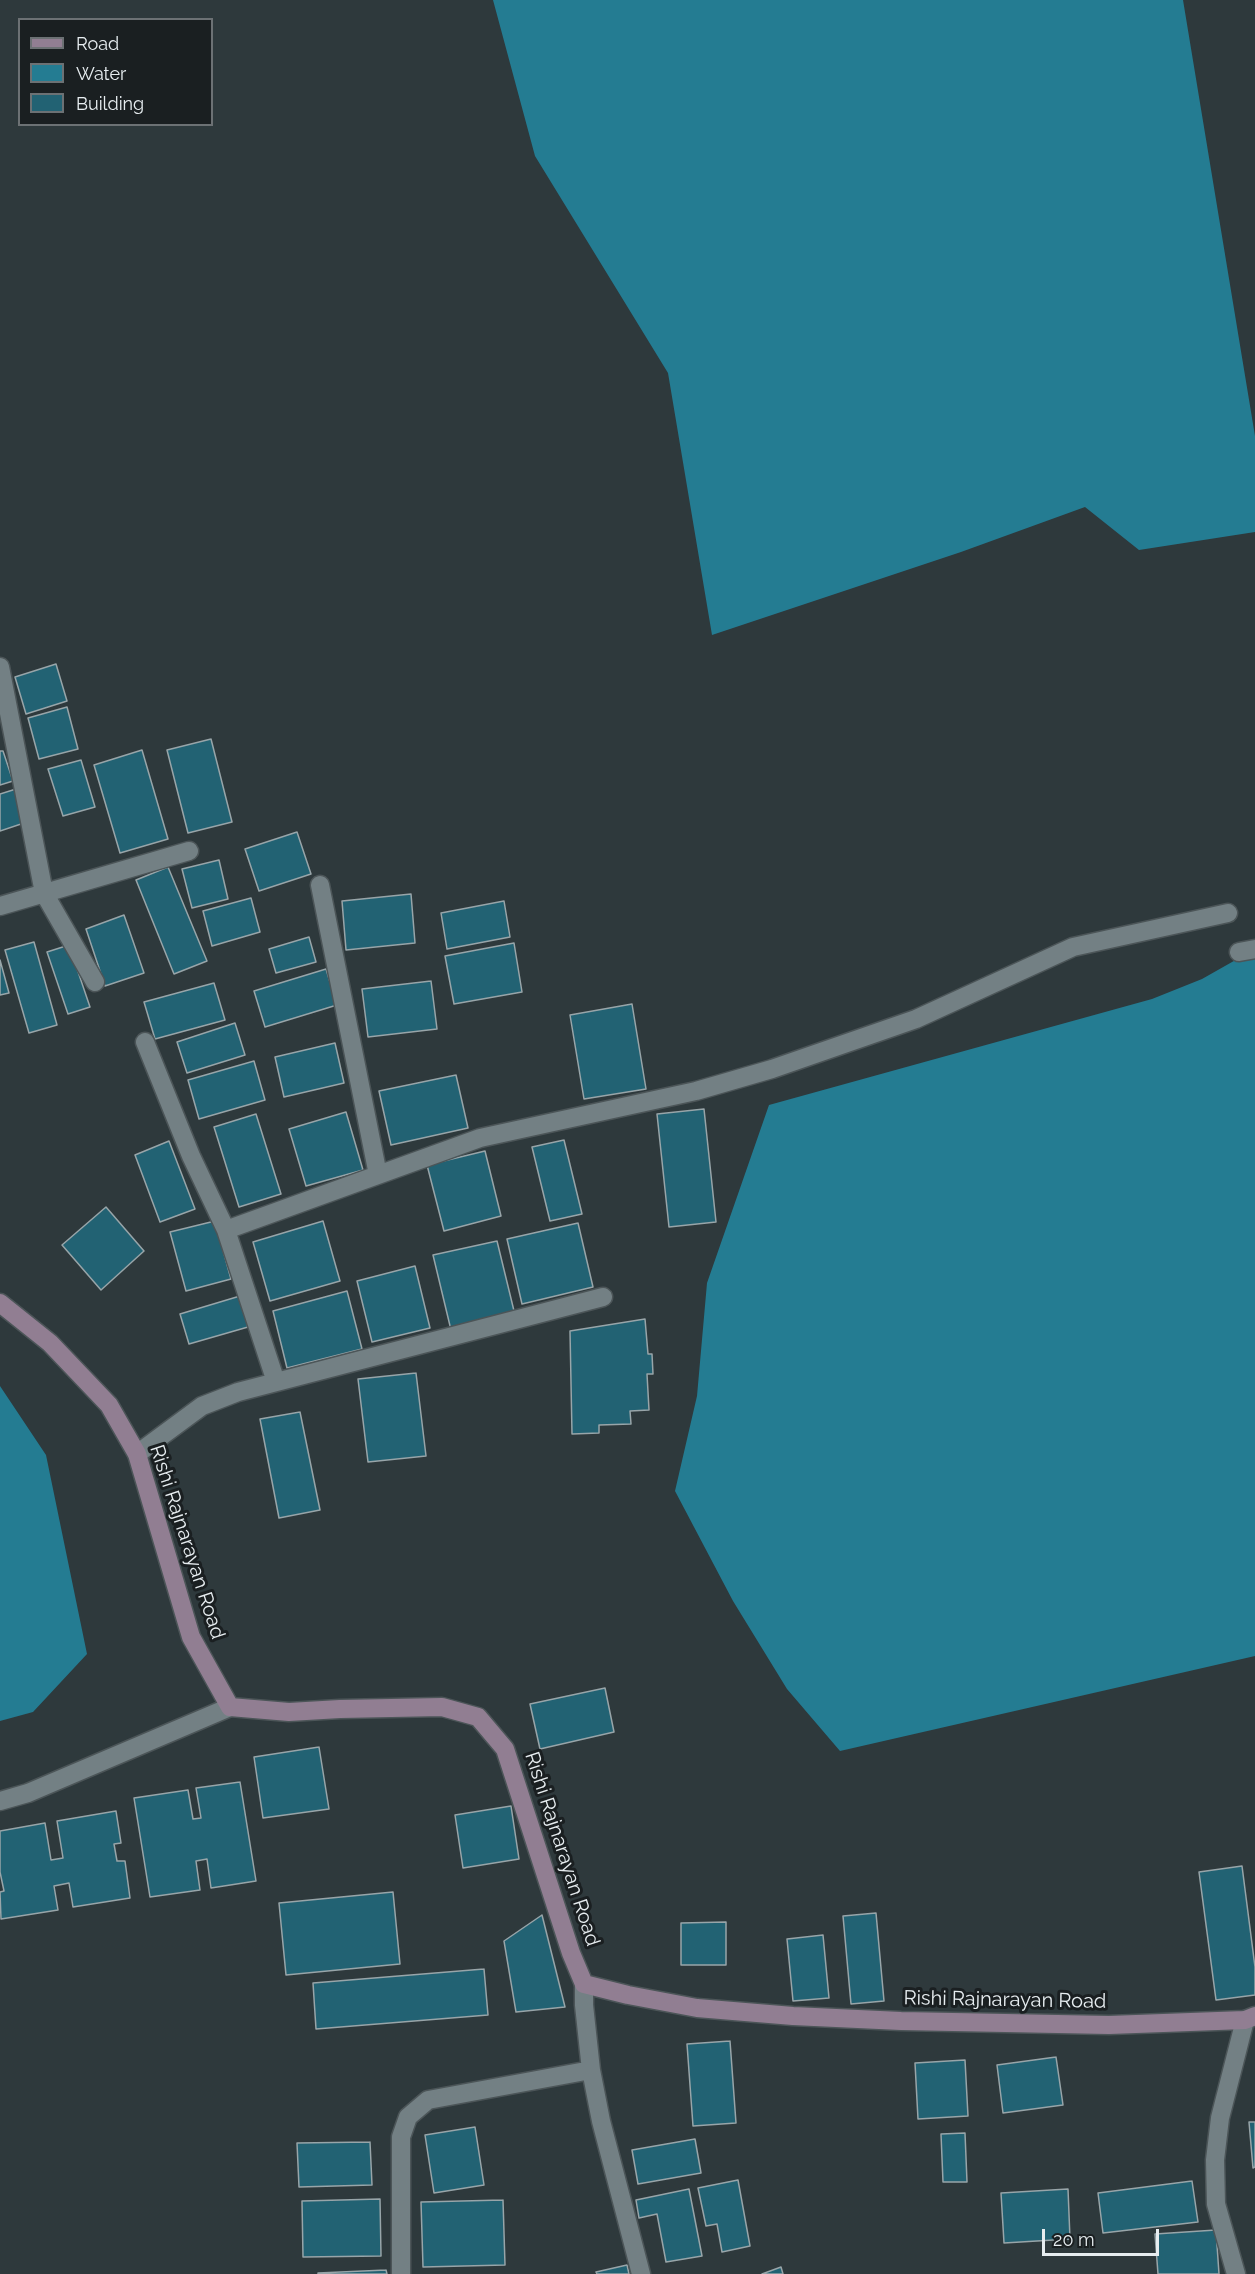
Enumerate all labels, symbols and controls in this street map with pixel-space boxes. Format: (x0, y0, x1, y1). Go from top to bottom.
legend (18, 18, 213, 126)
text: Road (76, 33, 119, 54)
text: Water (76, 63, 126, 84)
text: Building (76, 93, 144, 114)
street label: Rishi Rajnarayan Road (144, 1442, 230, 1642)
street label: Rishi Rajnarayan Road (519, 1749, 605, 1949)
street label: Rishi Rajnarayan Road (903, 1986, 1107, 2014)
scale bar (1045, 2217, 1162, 2255)
text: 20 m (1053, 2229, 1095, 2250)

